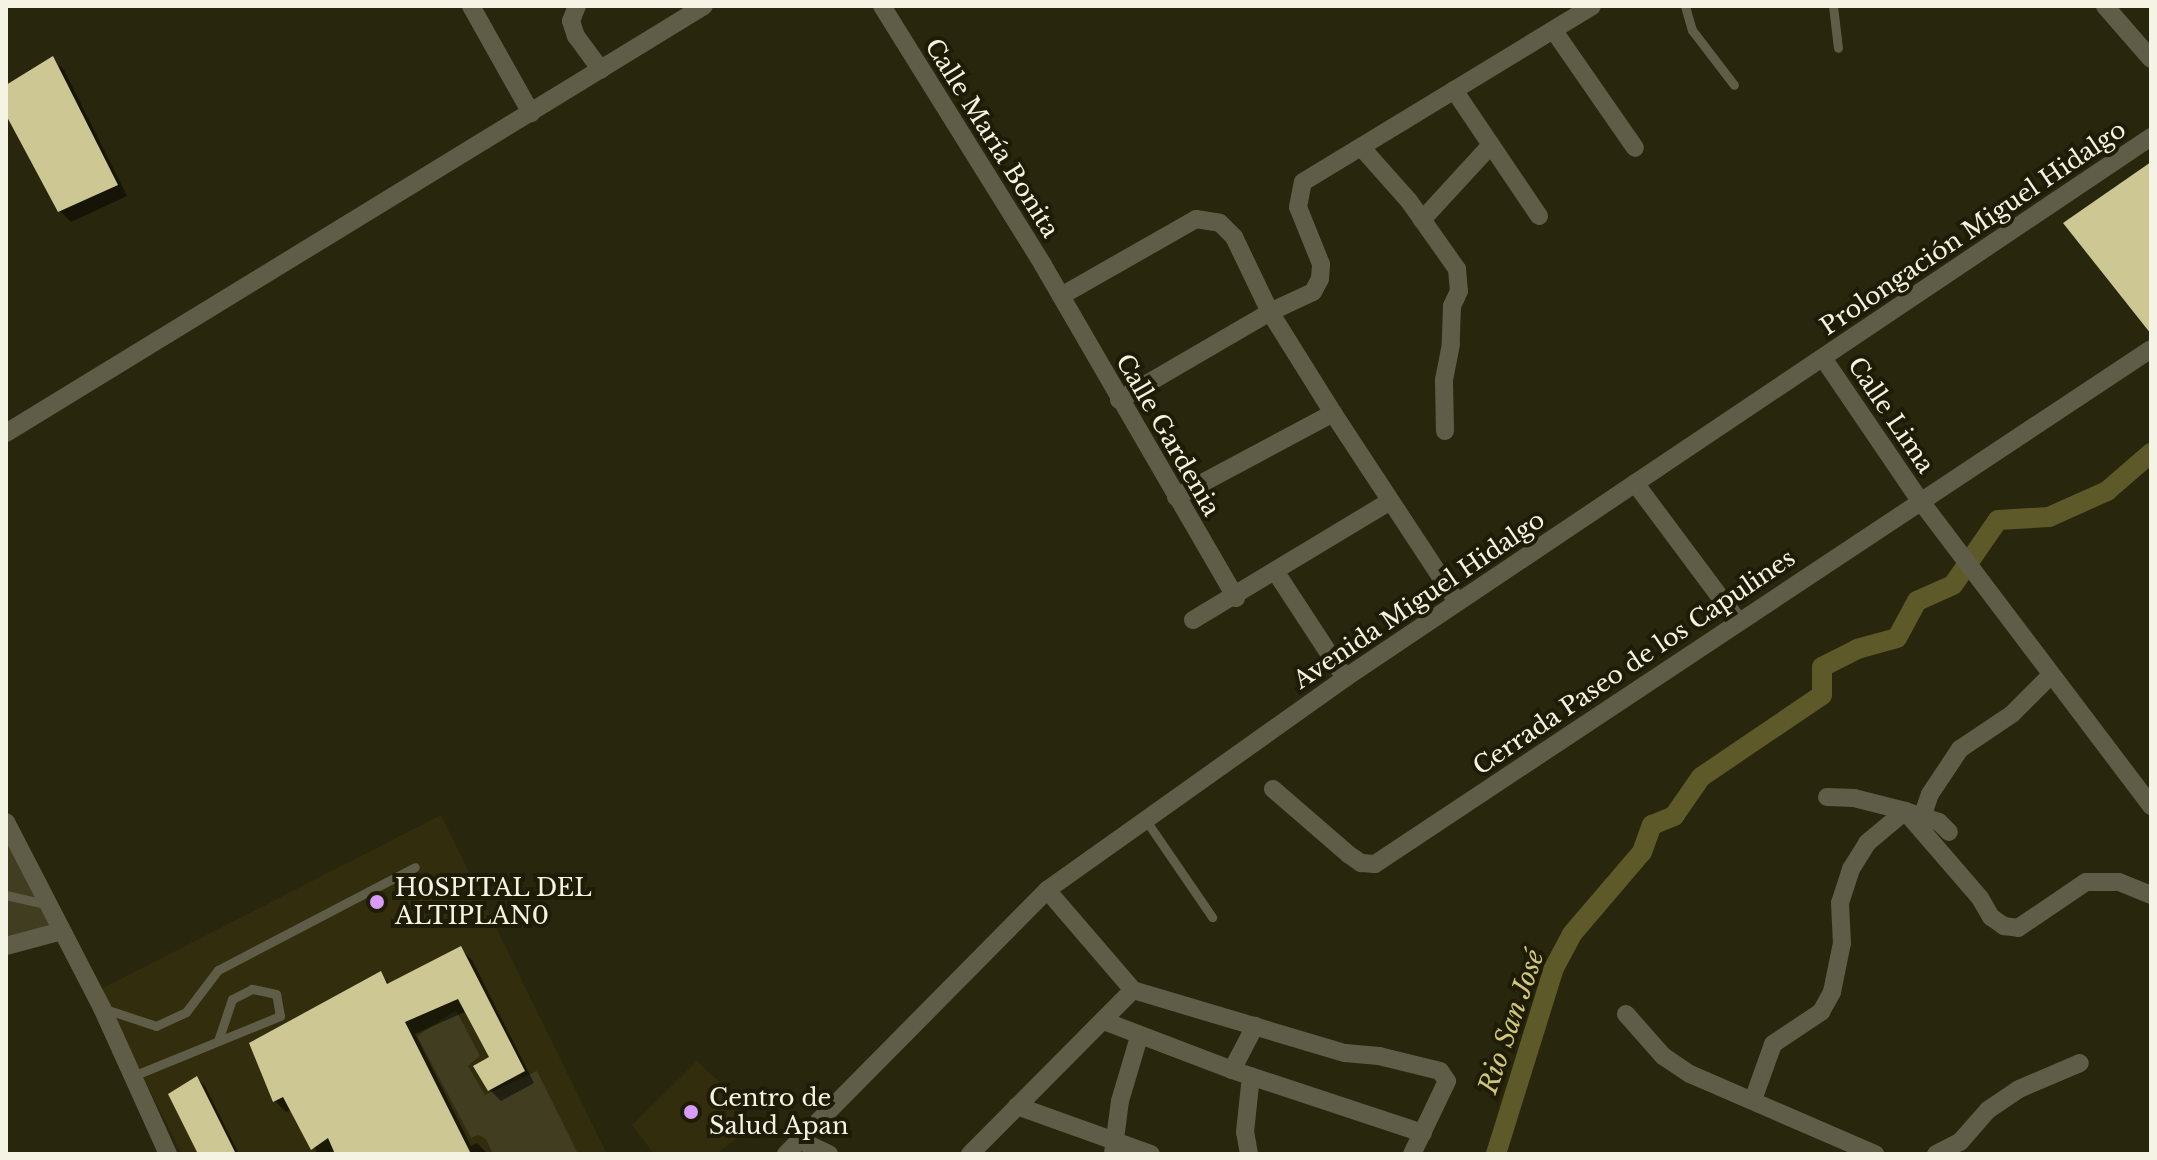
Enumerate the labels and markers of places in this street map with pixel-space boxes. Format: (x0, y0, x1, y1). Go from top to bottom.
place label: H0SPITAL DEL ALTIPLAN0 (395, 874, 592, 930)
marker: H0SPITAL DEL ALTIPLAN0 (366, 891, 388, 913)
place label: Centro de Salud Apan (709, 1084, 849, 1140)
marker: Centro de Salud Apan (680, 1101, 702, 1123)

